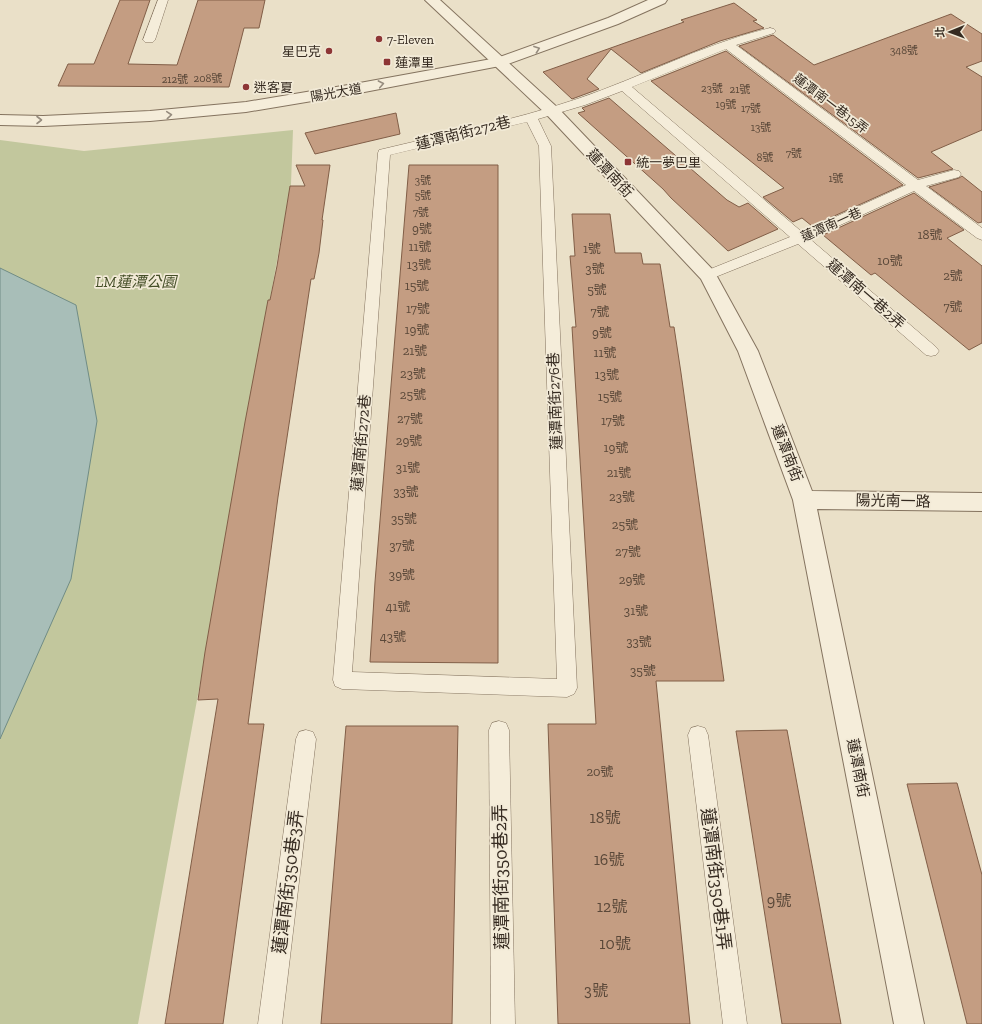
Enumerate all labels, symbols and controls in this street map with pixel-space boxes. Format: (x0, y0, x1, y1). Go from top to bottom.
north arrow (930, 12, 970, 52)
text: 北 (934, 27, 947, 38)
place label: 7-Eleven (387, 32, 435, 47)
marker: 7-Eleven (374, 34, 384, 44)
place label: 星巴克 (282, 44, 321, 59)
house number: 348號 (890, 44, 918, 57)
one-way arrow (533, 45, 540, 53)
marker: 星巴克 (324, 46, 334, 56)
place label: 蓮潭里 (395, 55, 434, 70)
marker: 蓮潭里 (382, 57, 392, 67)
street label: 蓮潭南一巷15弄 (790, 70, 871, 136)
house number: 208號 (194, 72, 222, 85)
house number: 212號 (162, 73, 188, 86)
place label: 迷客夏 (254, 80, 293, 95)
street label: 陽光大道 (309, 81, 363, 104)
one-way arrow (377, 81, 384, 89)
marker: 迷客夏 (241, 82, 251, 92)
house number: 23號 (701, 82, 723, 95)
house number: 21號 (730, 83, 750, 96)
house number: 19號 (715, 98, 737, 111)
house number: 17號 (741, 102, 761, 115)
one-way arrow (166, 110, 172, 119)
street label: 蓮潭南街272巷 (414, 112, 512, 154)
one-way arrow (36, 116, 42, 125)
house number: 13號 (751, 121, 771, 134)
street label: 蓮潭南街 (583, 145, 637, 201)
house number: 7號 (786, 147, 802, 160)
house number: 8號 (757, 151, 773, 164)
place label: 統一夢巴里 (636, 155, 701, 170)
marker: 統一夢巴里 (623, 157, 633, 167)
house number: 1號 (828, 172, 844, 185)
house number: 3號 (415, 174, 431, 187)
house number: 5號 (415, 189, 431, 202)
street label: 蓮潭南一巷 (798, 204, 864, 245)
house number: 7號 (413, 206, 429, 219)
house number: 9號 (412, 221, 432, 236)
house number: 18號 (918, 227, 943, 242)
house number: 11號 (408, 239, 432, 254)
house number: 1號 (583, 241, 601, 256)
house number: 10號 (877, 253, 903, 268)
street label: 蓮潭南一巷2弄 (823, 255, 909, 333)
house number: 13號 (407, 257, 431, 272)
house number: 3號 (585, 261, 605, 276)
house number: 2號 (943, 268, 963, 283)
park label: LM蓮潭公園 (96, 273, 178, 291)
house number: 15號 (405, 278, 429, 293)
house number: 5號 (587, 282, 607, 297)
house number: 7號 (943, 299, 963, 314)
house number: 17號 (406, 301, 430, 316)
house number: 7號 (590, 304, 610, 319)
house number: 19號 (405, 322, 429, 337)
house number: 9號 (592, 325, 612, 340)
house number: 21號 (403, 343, 427, 358)
house number: 11號 (593, 345, 617, 360)
street label: 蓮潭南街276巷 (544, 352, 566, 450)
house number: 23號 (400, 366, 426, 381)
house number: 13號 (595, 367, 619, 382)
house number: 25號 (400, 387, 426, 402)
house number: 15號 (598, 389, 622, 404)
street label: 蓮潭南街272巷 (348, 394, 374, 492)
house number: 27號 (397, 411, 423, 426)
house number: 17號 (601, 413, 625, 428)
street label: 蓮潭南街 (768, 422, 806, 484)
house number: 29號 (396, 433, 422, 448)
house number: 19號 (604, 440, 628, 455)
house number: 31號 (396, 460, 420, 475)
house number: 21號 (607, 465, 631, 480)
house number: 33號 (393, 484, 419, 499)
house number: 23號 (609, 489, 635, 504)
street label: 陽光南一路 (855, 491, 931, 511)
house number: 35號 (391, 511, 417, 526)
house number: 25號 (612, 517, 638, 532)
house number: 37號 (389, 538, 415, 553)
house number: 27號 (615, 544, 641, 559)
house number: 39號 (389, 567, 415, 582)
house number: 29號 (619, 572, 645, 587)
house number: 41號 (385, 599, 411, 614)
house number: 31號 (624, 603, 648, 618)
house number: 43號 (380, 629, 406, 644)
house number: 33號 (626, 634, 652, 649)
house number: 35號 (630, 663, 656, 678)
street label: 蓮潭南街 (843, 737, 873, 799)
house number: 20號 (586, 764, 614, 779)
street label: 蓮潭南街350巷2弄 (489, 804, 513, 950)
street label: 蓮潭南街350巷1弄 (696, 807, 736, 951)
house number: 18號 (590, 808, 620, 827)
street label: 蓮潭南街350巷3弄 (268, 809, 308, 955)
house number: 16號 (594, 850, 624, 869)
house number: 9號 (767, 891, 791, 910)
house number: 12號 (597, 897, 627, 916)
house number: 10號 (599, 934, 631, 953)
house number: 3號 (584, 981, 608, 1000)

